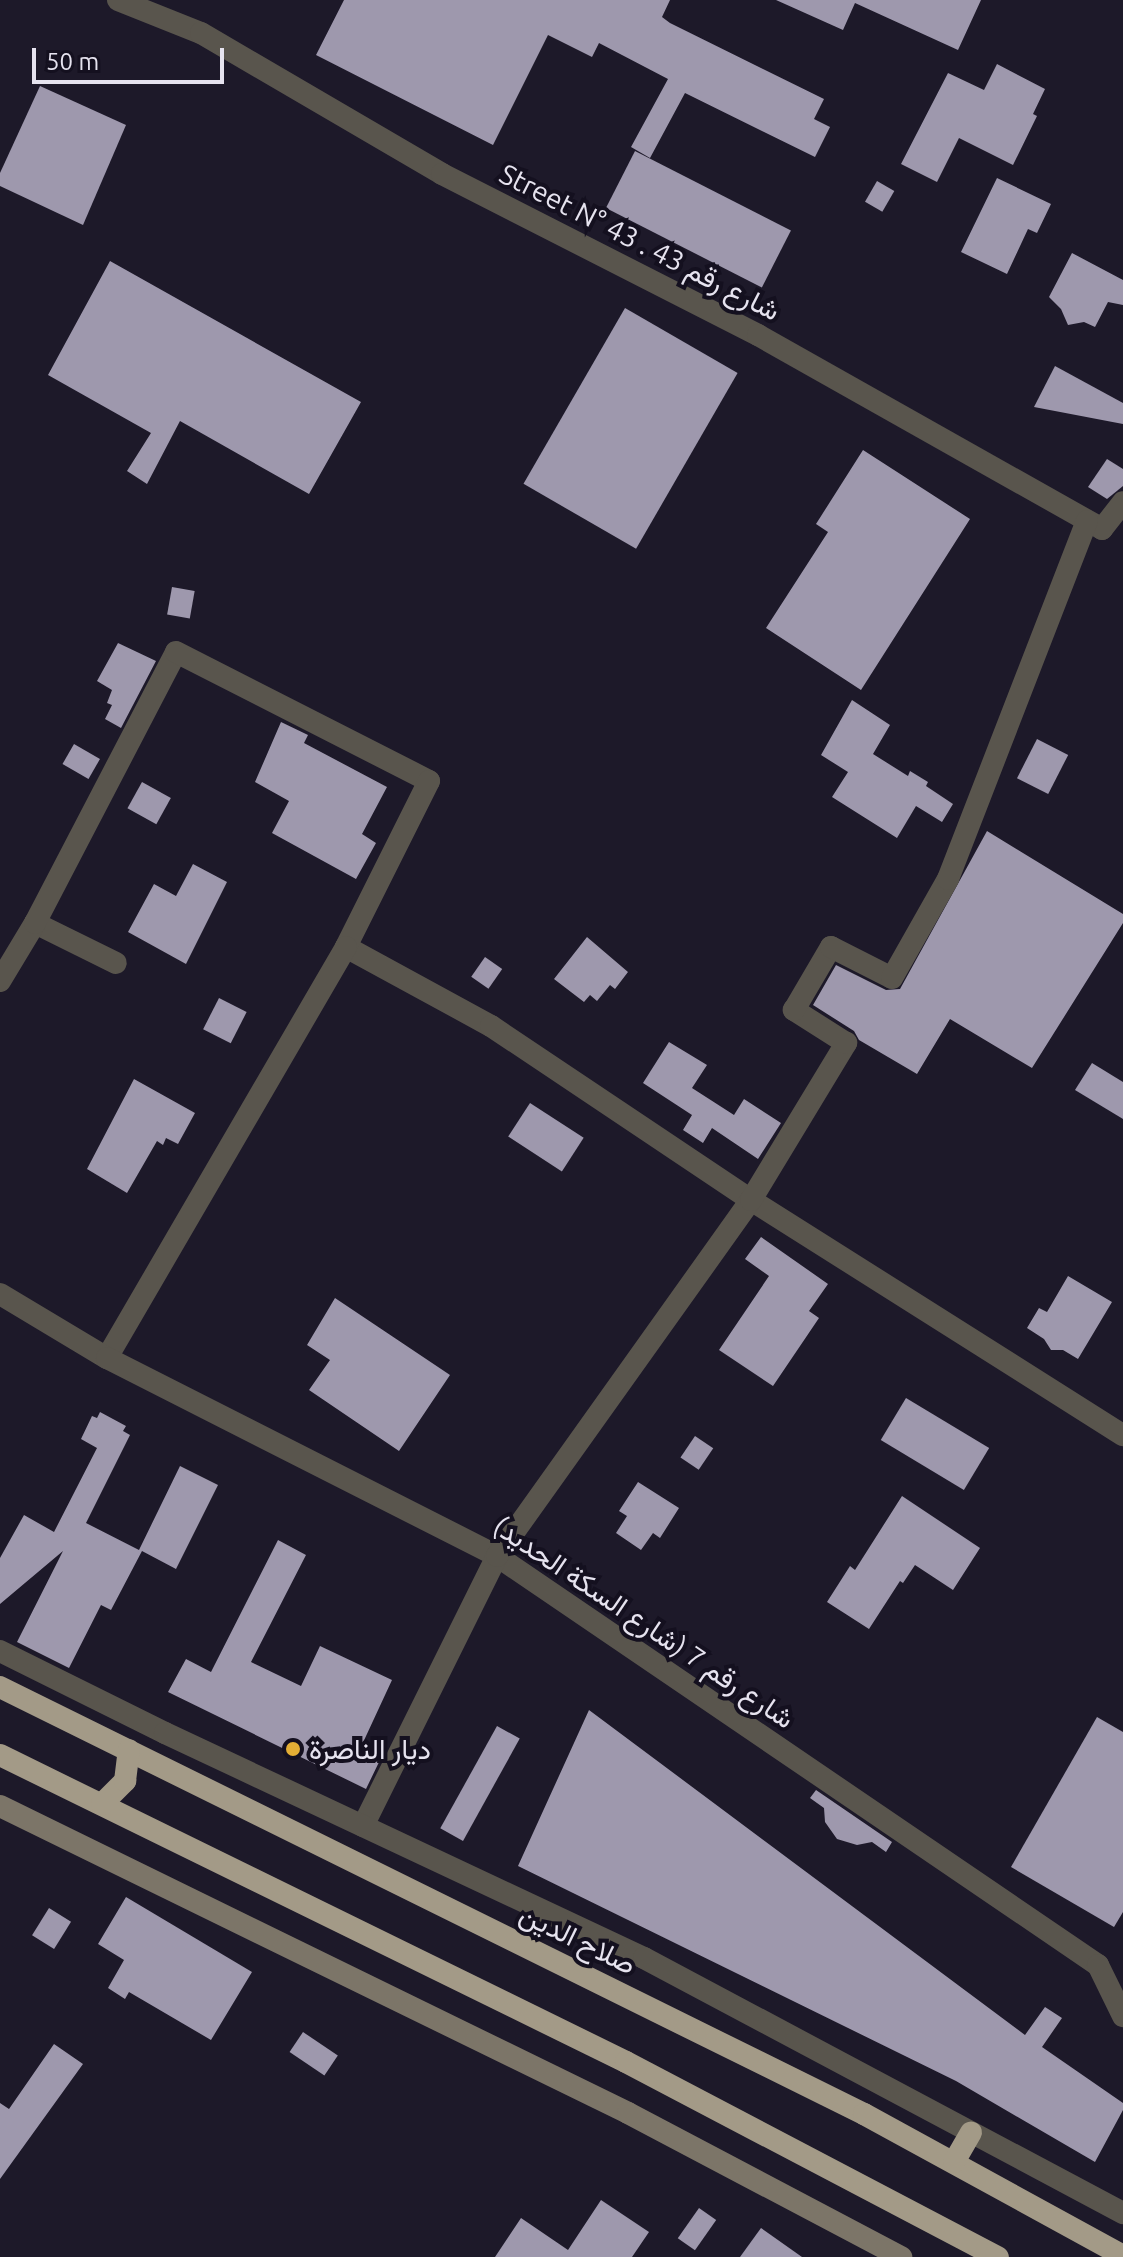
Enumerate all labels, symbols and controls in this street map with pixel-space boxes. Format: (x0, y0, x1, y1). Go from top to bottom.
scale bar (36, 32, 228, 82)
text: 50 m (46, 48, 99, 75)
street label: Street N° 43 . شارع رقم 43 (494, 157, 786, 327)
street label: شارع رقم 7 (شارع السكة الحديد) (487, 1509, 801, 1735)
place label: ديار الناصرة (309, 1732, 431, 1766)
marker: ديار الناصرة (284, 1740, 302, 1758)
street label: صلاح الدين (515, 1897, 641, 1981)

